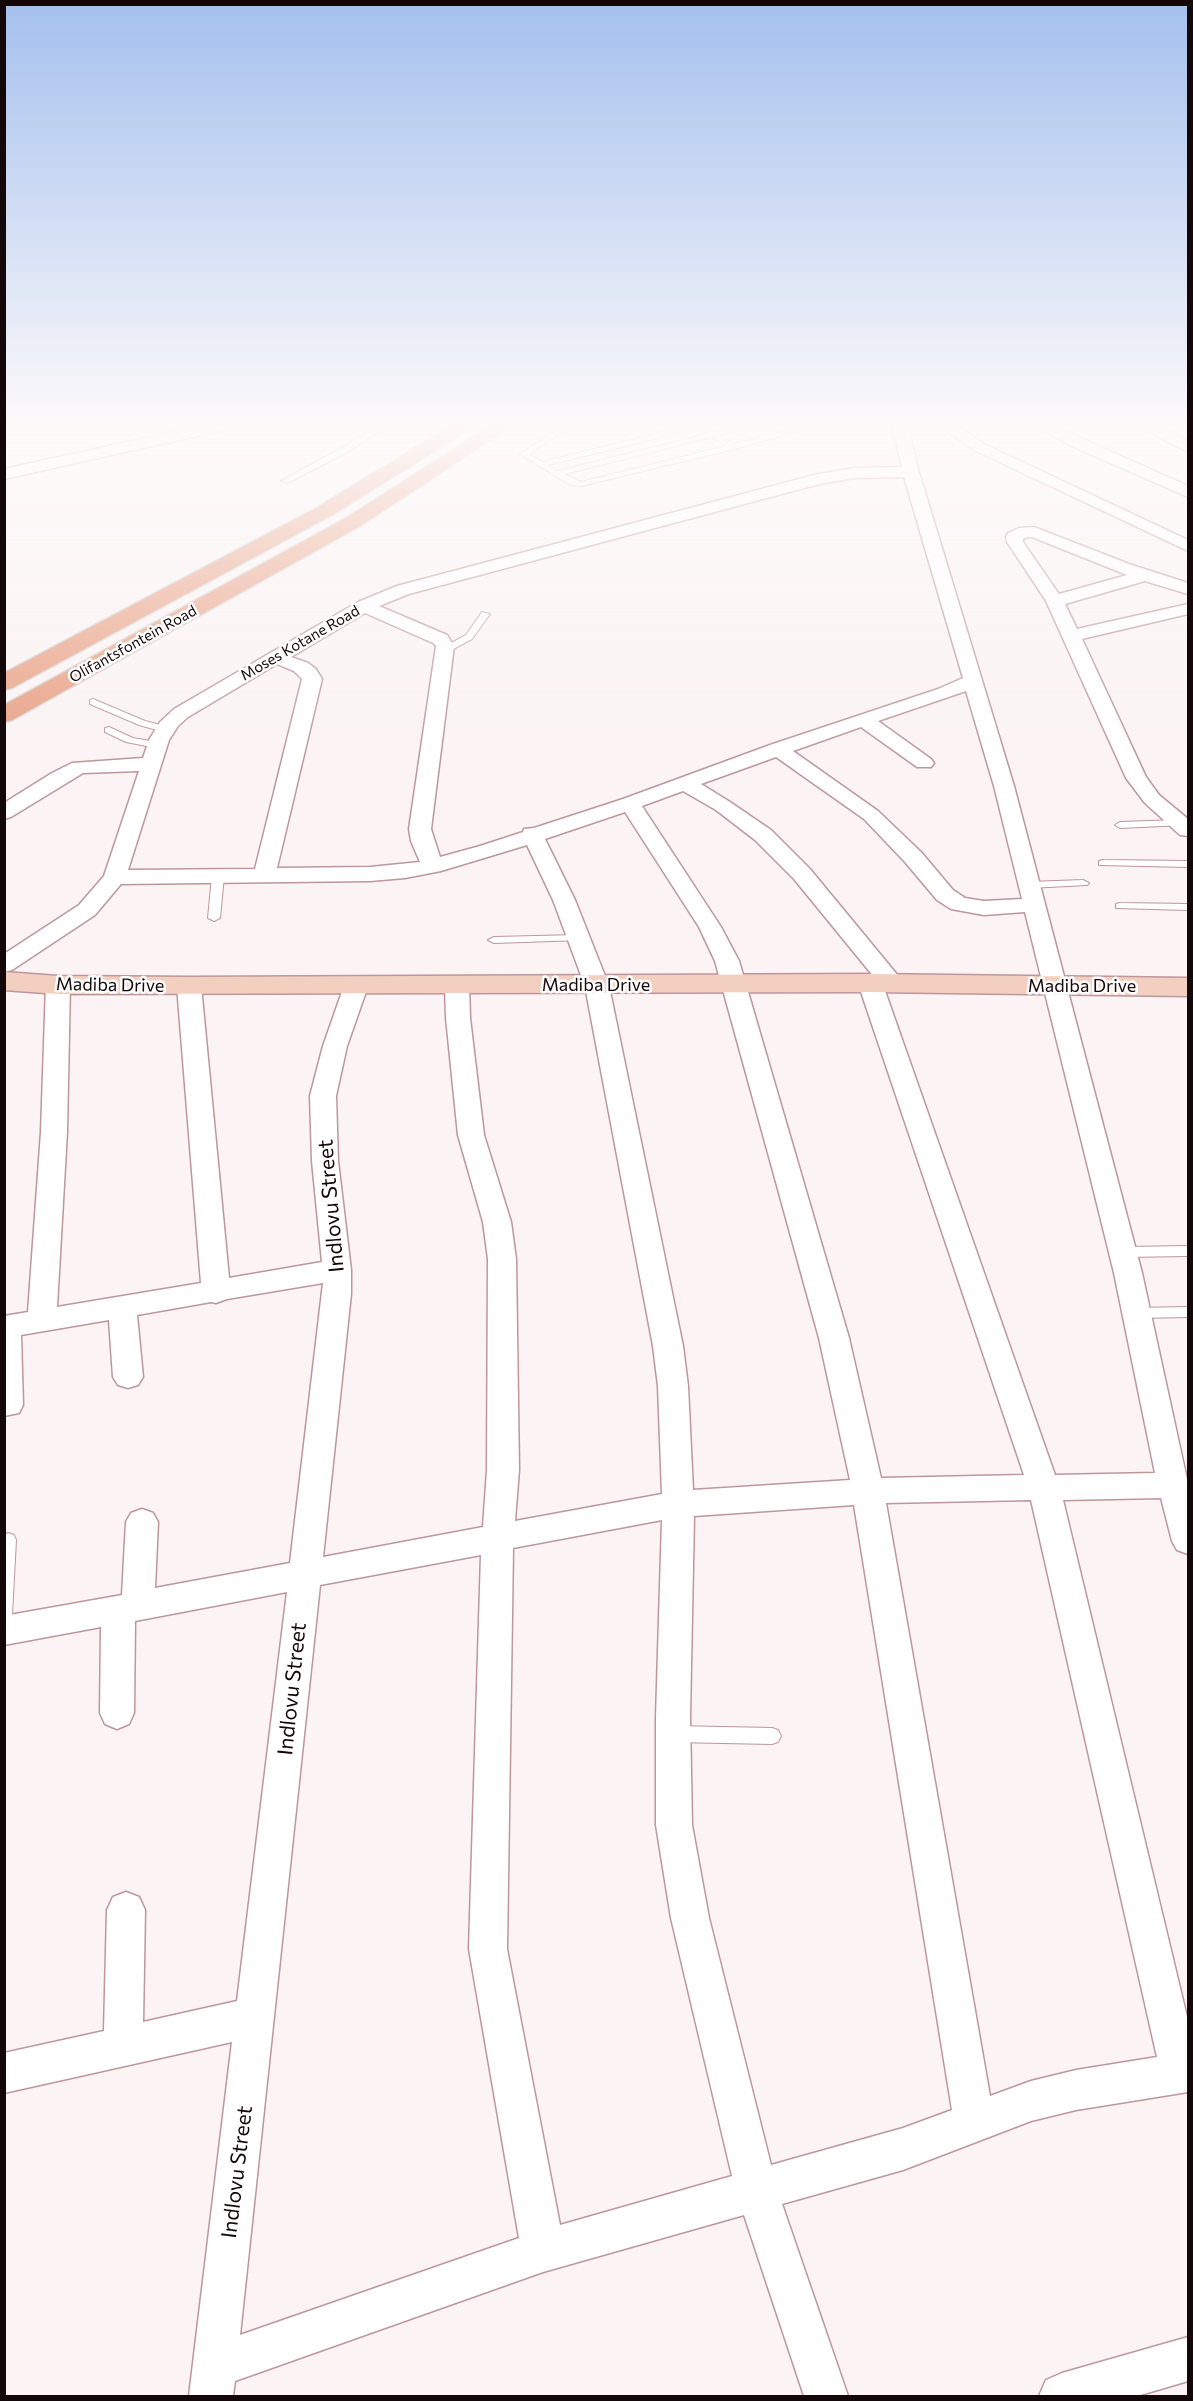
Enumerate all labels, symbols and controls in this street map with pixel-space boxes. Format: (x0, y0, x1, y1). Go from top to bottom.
street label: Olifantsfontein Road (66, 602, 200, 686)
street label: Moses Kotane Road (237, 602, 363, 684)
street label: Madiba Drive (56, 973, 164, 997)
street label: Madiba Drive (542, 974, 650, 996)
street label: Madiba Drive (1028, 975, 1136, 997)
street label: Indlovu Street (313, 1138, 349, 1274)
street label: Indlovu Street (272, 1621, 312, 1757)
street label: Indlovu Street (216, 2104, 258, 2240)

